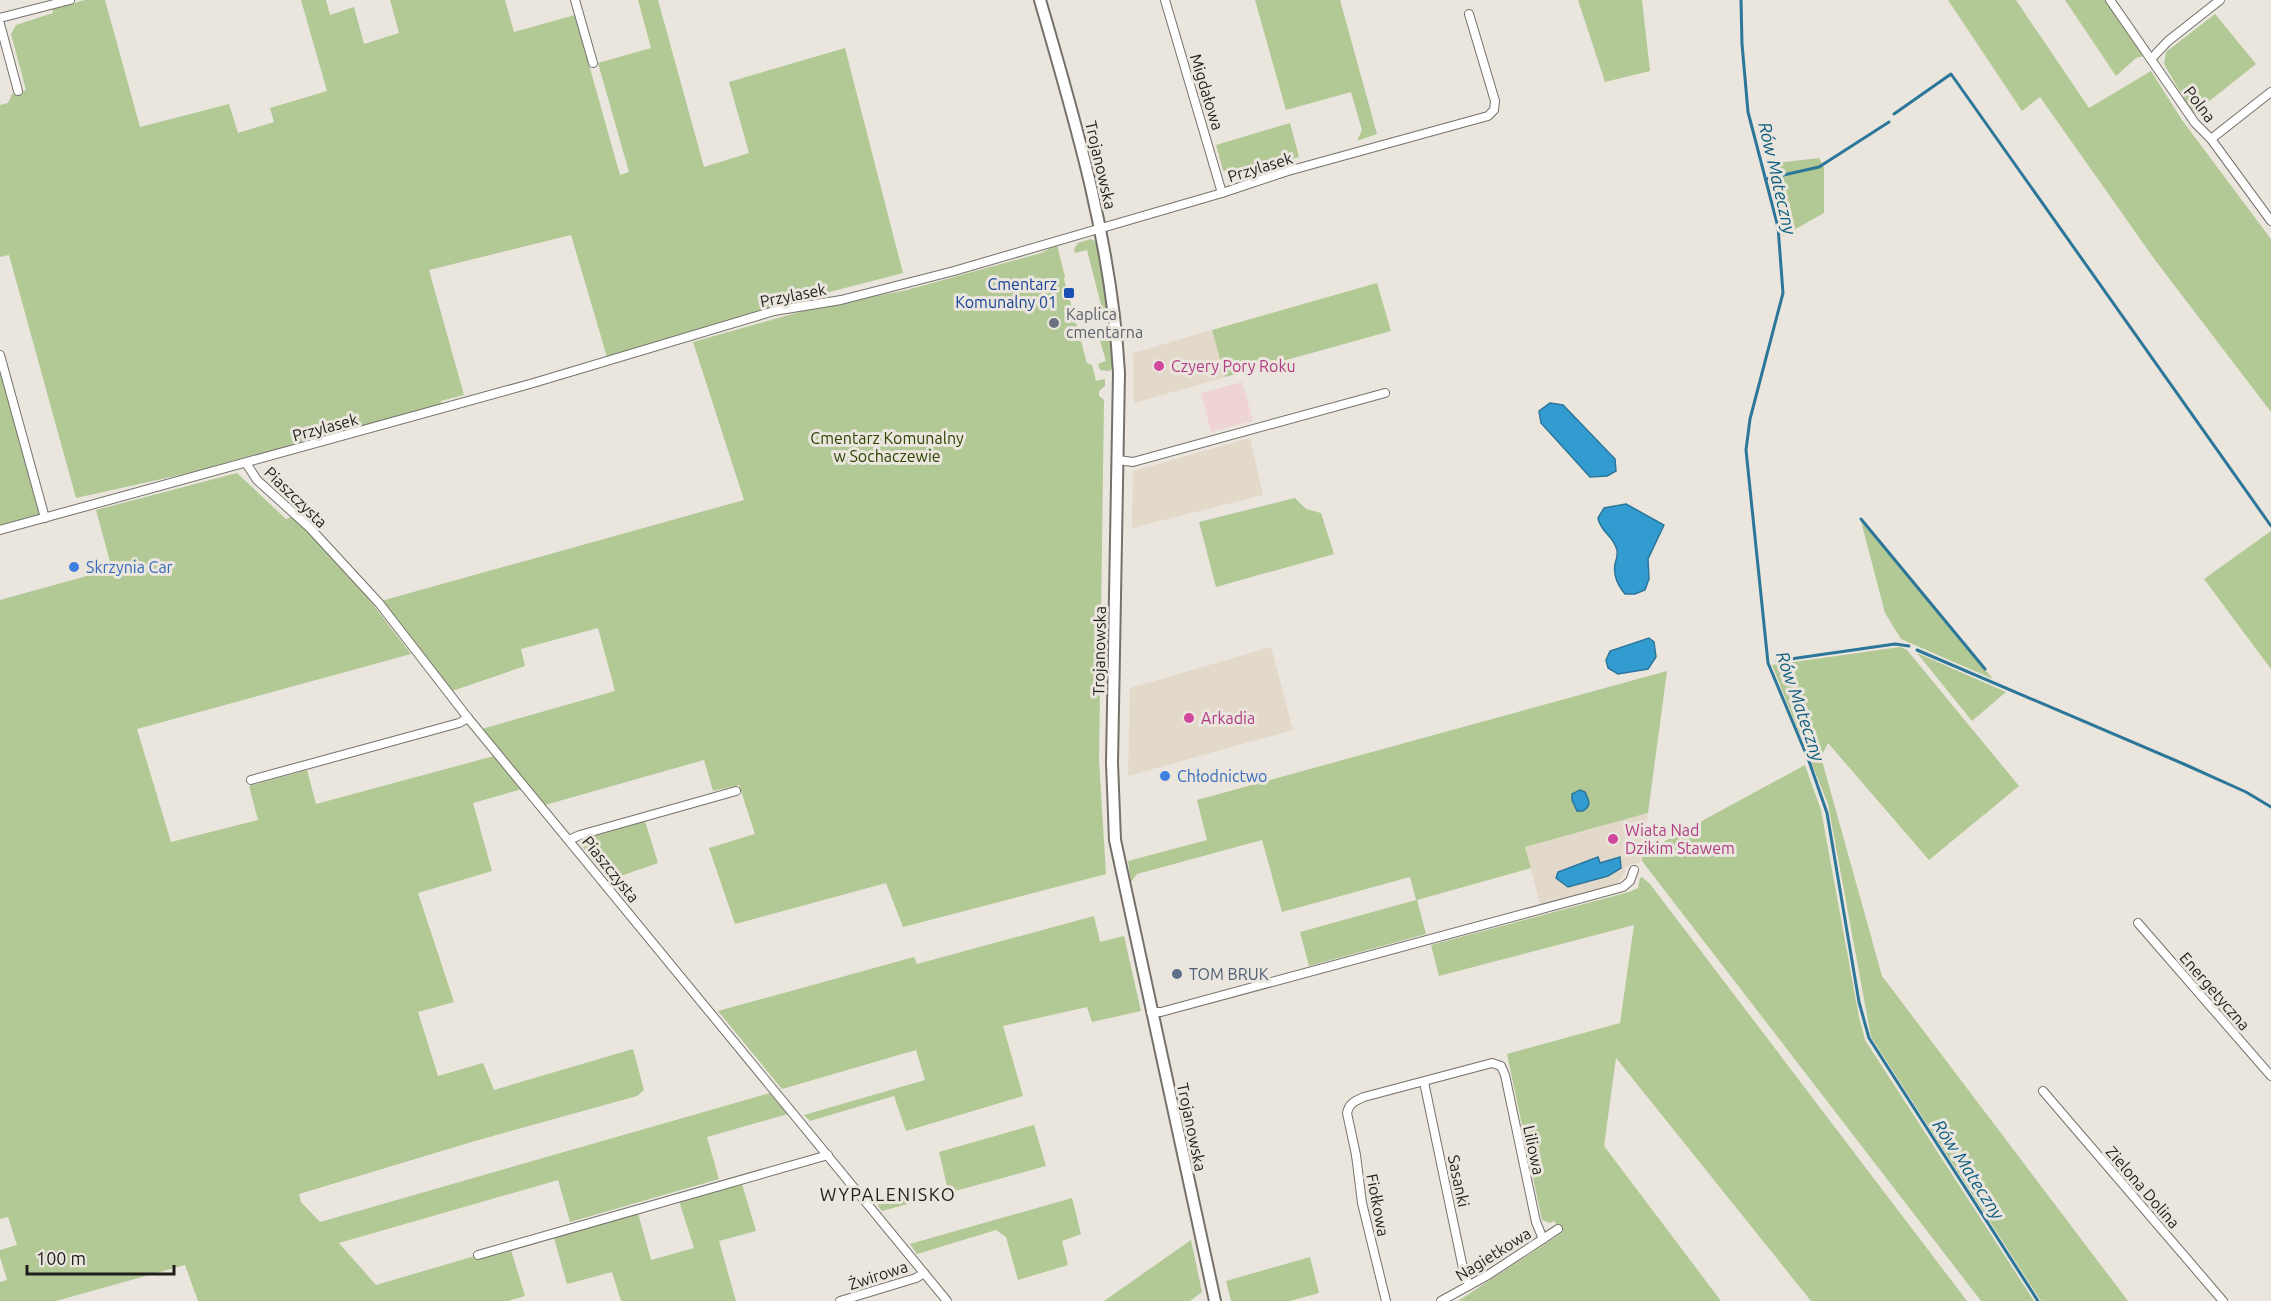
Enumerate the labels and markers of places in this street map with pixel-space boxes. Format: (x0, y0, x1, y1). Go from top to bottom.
place label: Cmentarz Komunalny 01 (955, 275, 1057, 311)
marker: Cmentarz Komunalny 01 (1062, 286, 1076, 300)
place label: Kaplica cmentarna (1066, 305, 1143, 341)
marker: Kaplica cmentarna (1047, 316, 1061, 330)
place label: Czyery Pory Roku (1171, 357, 1296, 375)
marker: Czyery Pory Roku (1152, 359, 1166, 373)
place label: Skrzynia Car (86, 558, 173, 576)
marker: Skrzynia Car (67, 560, 81, 574)
place label: Arkadia (1201, 709, 1255, 727)
marker: Arkadia (1182, 711, 1196, 725)
place label: Chłodnictwo (1177, 767, 1267, 785)
marker: Chłodnictwo (1158, 769, 1172, 783)
place label: Wiata Nad Dzikim Stawem (1625, 821, 1735, 857)
marker: Wiata Nad Dzikim Stawem (1606, 832, 1620, 846)
place label: TOM BRUK (1189, 965, 1269, 983)
marker: TOM BRUK (1170, 967, 1184, 981)

